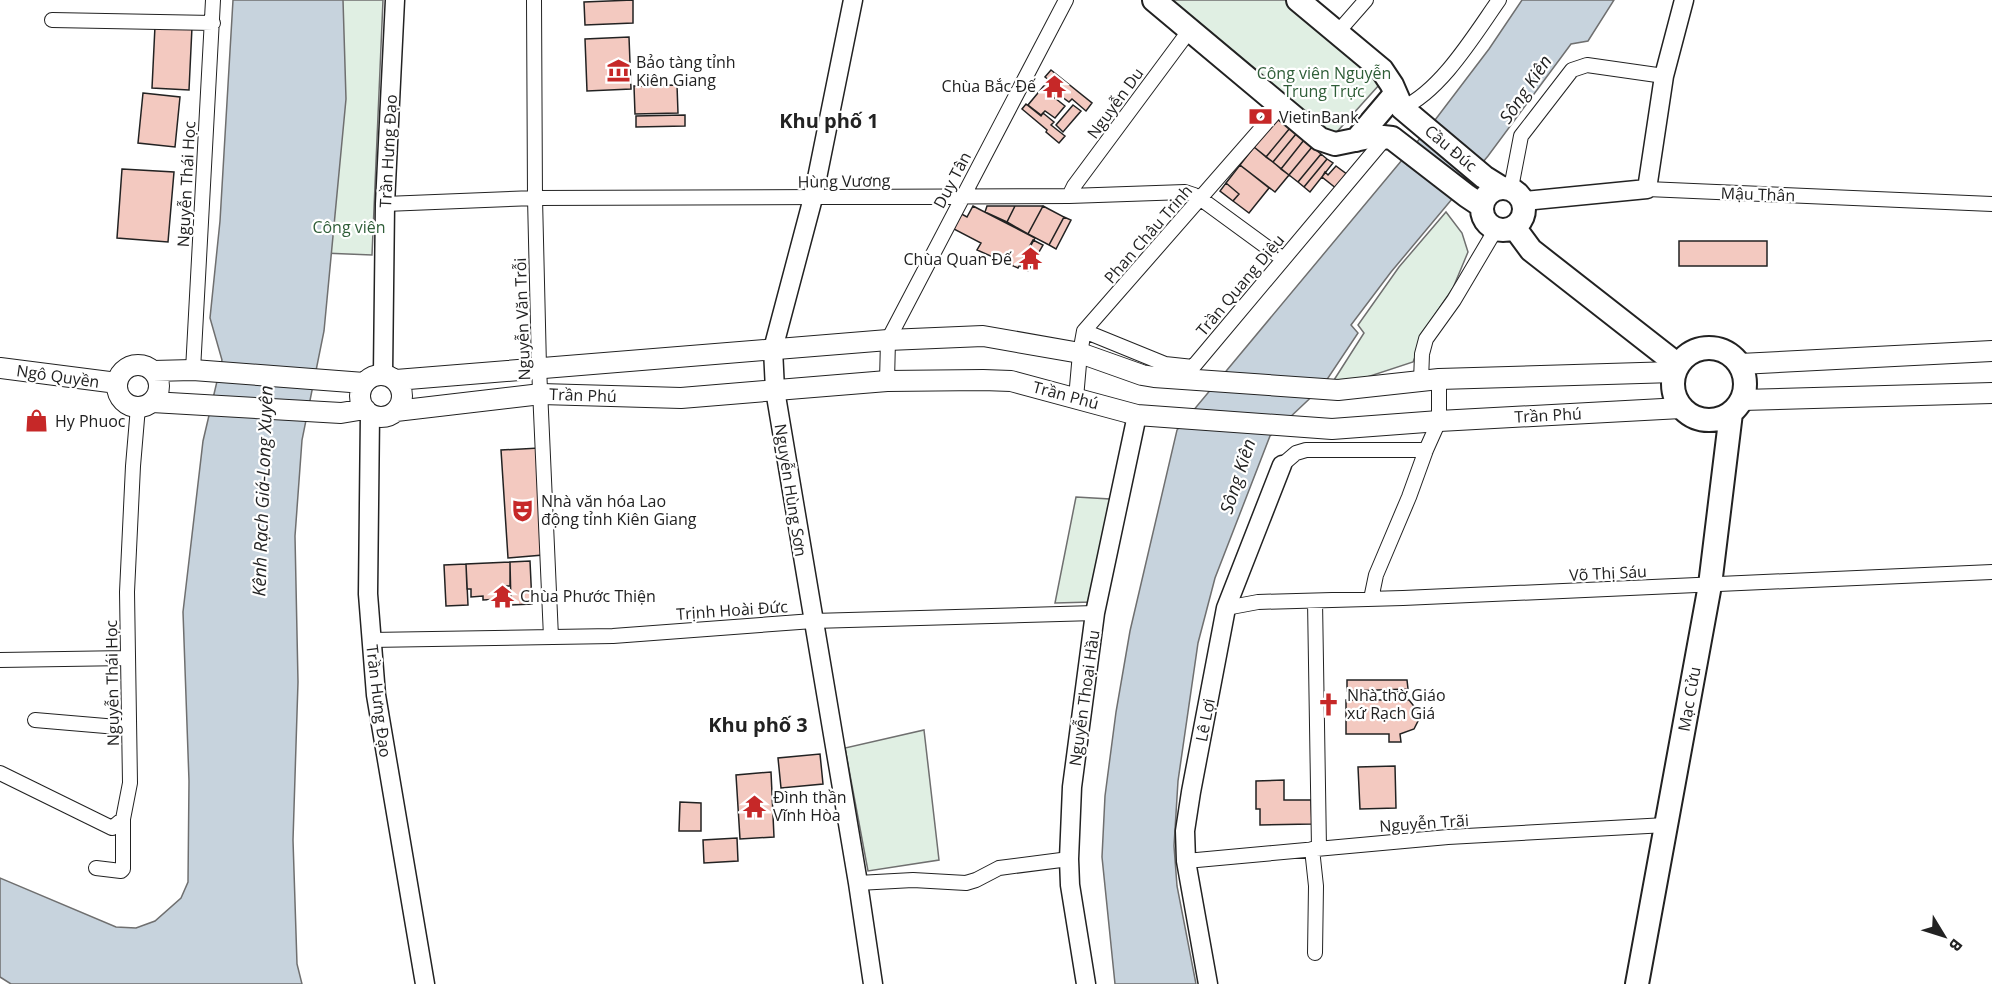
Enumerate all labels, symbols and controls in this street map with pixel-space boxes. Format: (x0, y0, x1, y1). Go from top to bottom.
water label: Sông Kiên (1493, 50, 1557, 128)
place label: Bảo tàng tỉnh Kiên Giang (636, 51, 736, 91)
museum icon: Bảo tàng tỉnh Kiên Giang (605, 58, 631, 84)
park label: Công viên Nguyễn Trung Trực (1257, 62, 1391, 102)
street label: Nguyễn Du (1082, 63, 1148, 143)
temple icon: Chùa Bắc Đế (1041, 73, 1067, 99)
place label: Chùa Bắc Đế (942, 75, 1036, 97)
street label: Trần Hưng Đạo (374, 94, 402, 208)
bank icon: VietinBank (1248, 104, 1274, 130)
place label: VietinBank (1279, 106, 1359, 128)
district label: Khu phố 1 (779, 107, 879, 134)
street label: Nguyễn Thái Học (172, 120, 200, 248)
street label: Cầu Đúc (1420, 120, 1482, 177)
street label: Duy Tân (928, 148, 976, 212)
street label: Hùng Vương (797, 169, 891, 193)
street label: Phan Châu Trinh (1099, 180, 1197, 288)
street label: Mậu Thân (1720, 182, 1796, 206)
park label: Công viên (312, 216, 386, 238)
street label: Trần Quang Diệu (1191, 229, 1289, 341)
temple icon: Chùa Quan Đế (1017, 246, 1043, 272)
place label: Chùa Quan Đế (904, 248, 1012, 270)
street label: Nguyễn Văn Trỗi (509, 257, 535, 381)
street label: Ngô Quyền (15, 359, 101, 393)
street label: Trần Phú (1031, 376, 1101, 414)
street label: Trần Phú (549, 383, 617, 407)
water label: Kênh Rạch Giá-Long Xuyên (246, 385, 278, 597)
street label: Trần Phú (1514, 402, 1582, 428)
shop icon: Hy Phuoc (24, 408, 50, 434)
place label: Hy Phuoc (55, 410, 126, 432)
street label: Nguyễn Hùng Sơn (770, 422, 812, 558)
water label: Sông Kiên (1214, 435, 1260, 517)
place label: Nhà văn hóa Lao động tỉnh Kiên Giang (541, 490, 697, 530)
theatre icon: Nhà văn hóa Lao động tỉnh Kiên Giang (510, 497, 536, 523)
street label: Võ Thị Sáu (1569, 560, 1647, 586)
temple icon: Chùa Phước Thiện (489, 583, 515, 609)
place label: Chùa Phước Thiện (520, 585, 656, 607)
street label: Trịnh Hoài Đức (676, 595, 789, 625)
street label: Nguyễn Thái Học (100, 619, 124, 746)
street label: Nguyễn Thoại Hầu (1064, 628, 1104, 768)
street label: Trần Hưng Đạo (361, 643, 397, 759)
street label: Mạc Cửu (1672, 665, 1706, 733)
place label: Nhà thờ Giáo xứ Rạch Giá (1347, 684, 1446, 724)
church icon: Nhà thờ Giáo xứ Rạch Giá (1316, 691, 1342, 717)
street label: Lê Lợi (1190, 696, 1220, 744)
district label: Khu phố 3 (708, 711, 808, 738)
place label: Đình thần Vĩnh Hòa (773, 786, 847, 826)
temple icon: Đình thần Vĩnh Hòa (742, 793, 768, 819)
street label: Nguyễn Trãi (1378, 809, 1470, 837)
north arrow (1914, 906, 1974, 966)
text: B (1944, 934, 1968, 956)

